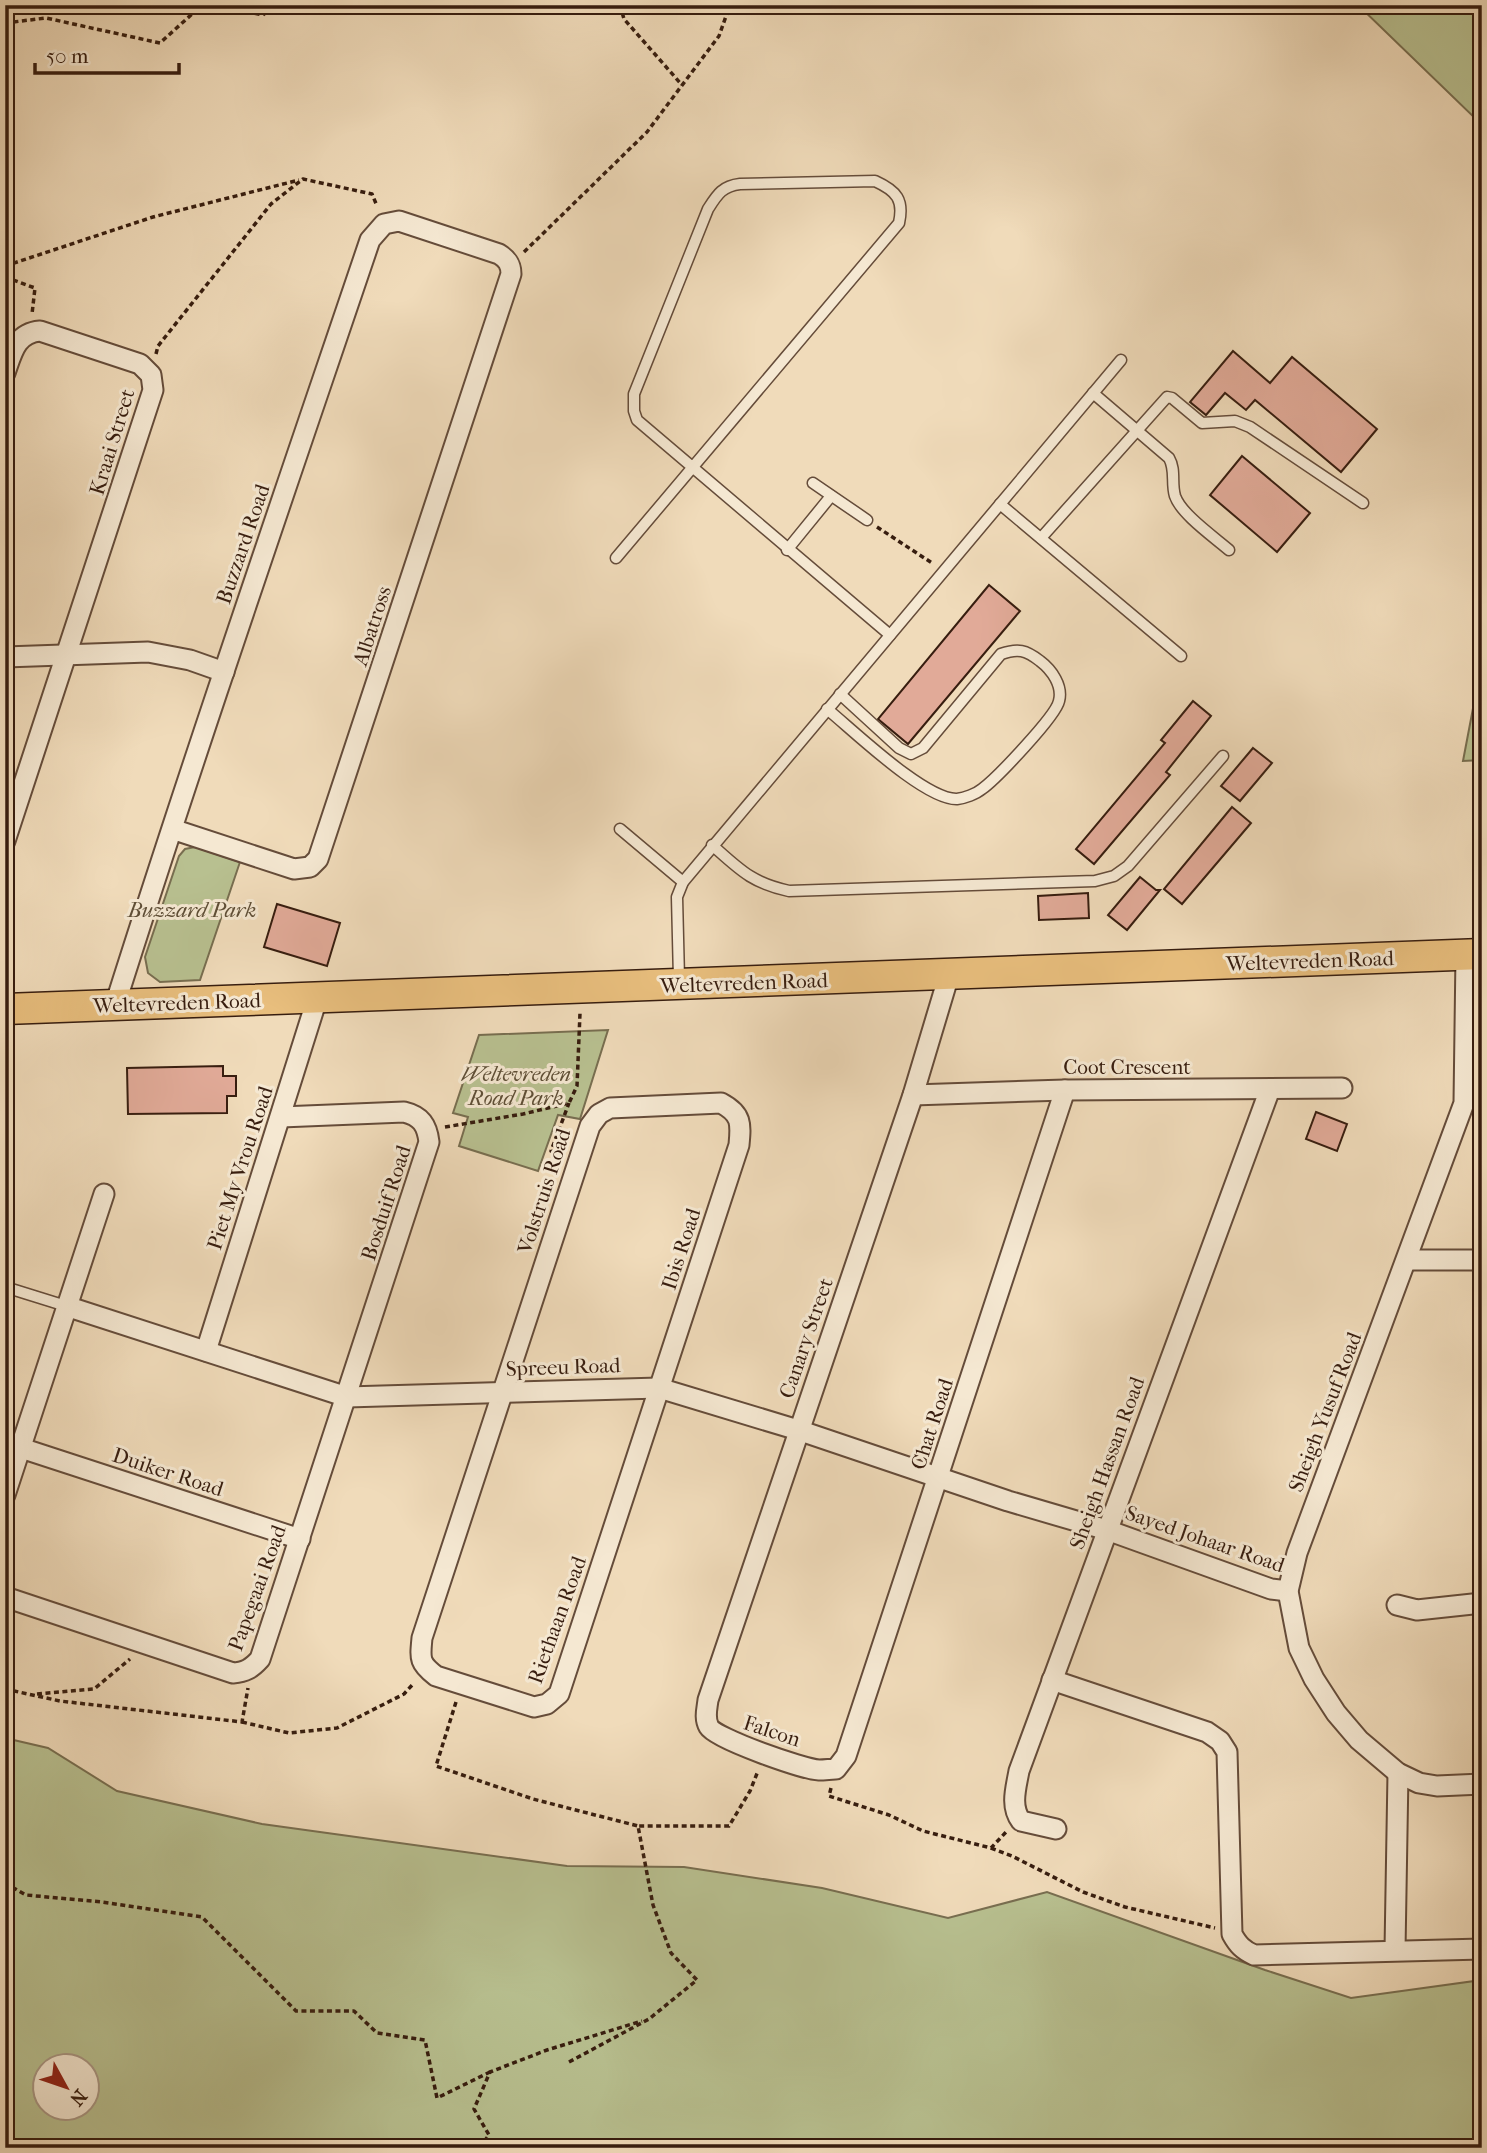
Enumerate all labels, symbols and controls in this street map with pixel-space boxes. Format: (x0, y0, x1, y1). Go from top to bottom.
scale bar (35, 32, 178, 76)
text: 50 m (46, 44, 89, 68)
street label: Kraai Street (84, 386, 140, 498)
street label: Buzzard Road (211, 480, 275, 607)
street label: Albatross (348, 583, 396, 670)
park label: Buzzard Park (127, 898, 256, 922)
street label: Weltevreden Road (1225, 946, 1395, 976)
street label: Weltevreden Road (659, 968, 829, 998)
street label: Weltevreden Road (92, 988, 262, 1018)
street label: Coot Crescent (1063, 1055, 1191, 1079)
park label: Weltevreden Road Park (461, 1062, 571, 1110)
street label: Piet My Vrou Road (202, 1083, 278, 1253)
street label: Volstruis Road (512, 1125, 576, 1258)
street label: Bosduif Road (356, 1142, 416, 1264)
street label: Ibis Road (657, 1205, 706, 1293)
street label: Canary Street (774, 1274, 838, 1401)
street label: Sheigh Yusuf Road (1283, 1328, 1367, 1495)
street label: Spreeu Road (505, 1353, 621, 1381)
street label: Sheigh Hassan Road (1065, 1373, 1150, 1552)
street label: Chat Road (906, 1375, 958, 1473)
street label: Duiker Road (110, 1443, 227, 1501)
street label: Sayed Johaar Road (1122, 1501, 1288, 1578)
street label: Papegaai Road (223, 1521, 291, 1654)
street label: Riethaan Road (523, 1553, 591, 1687)
street label: Falcon (740, 1711, 804, 1751)
north arrow (32, 2052, 102, 2122)
text: N (65, 2085, 91, 2110)

